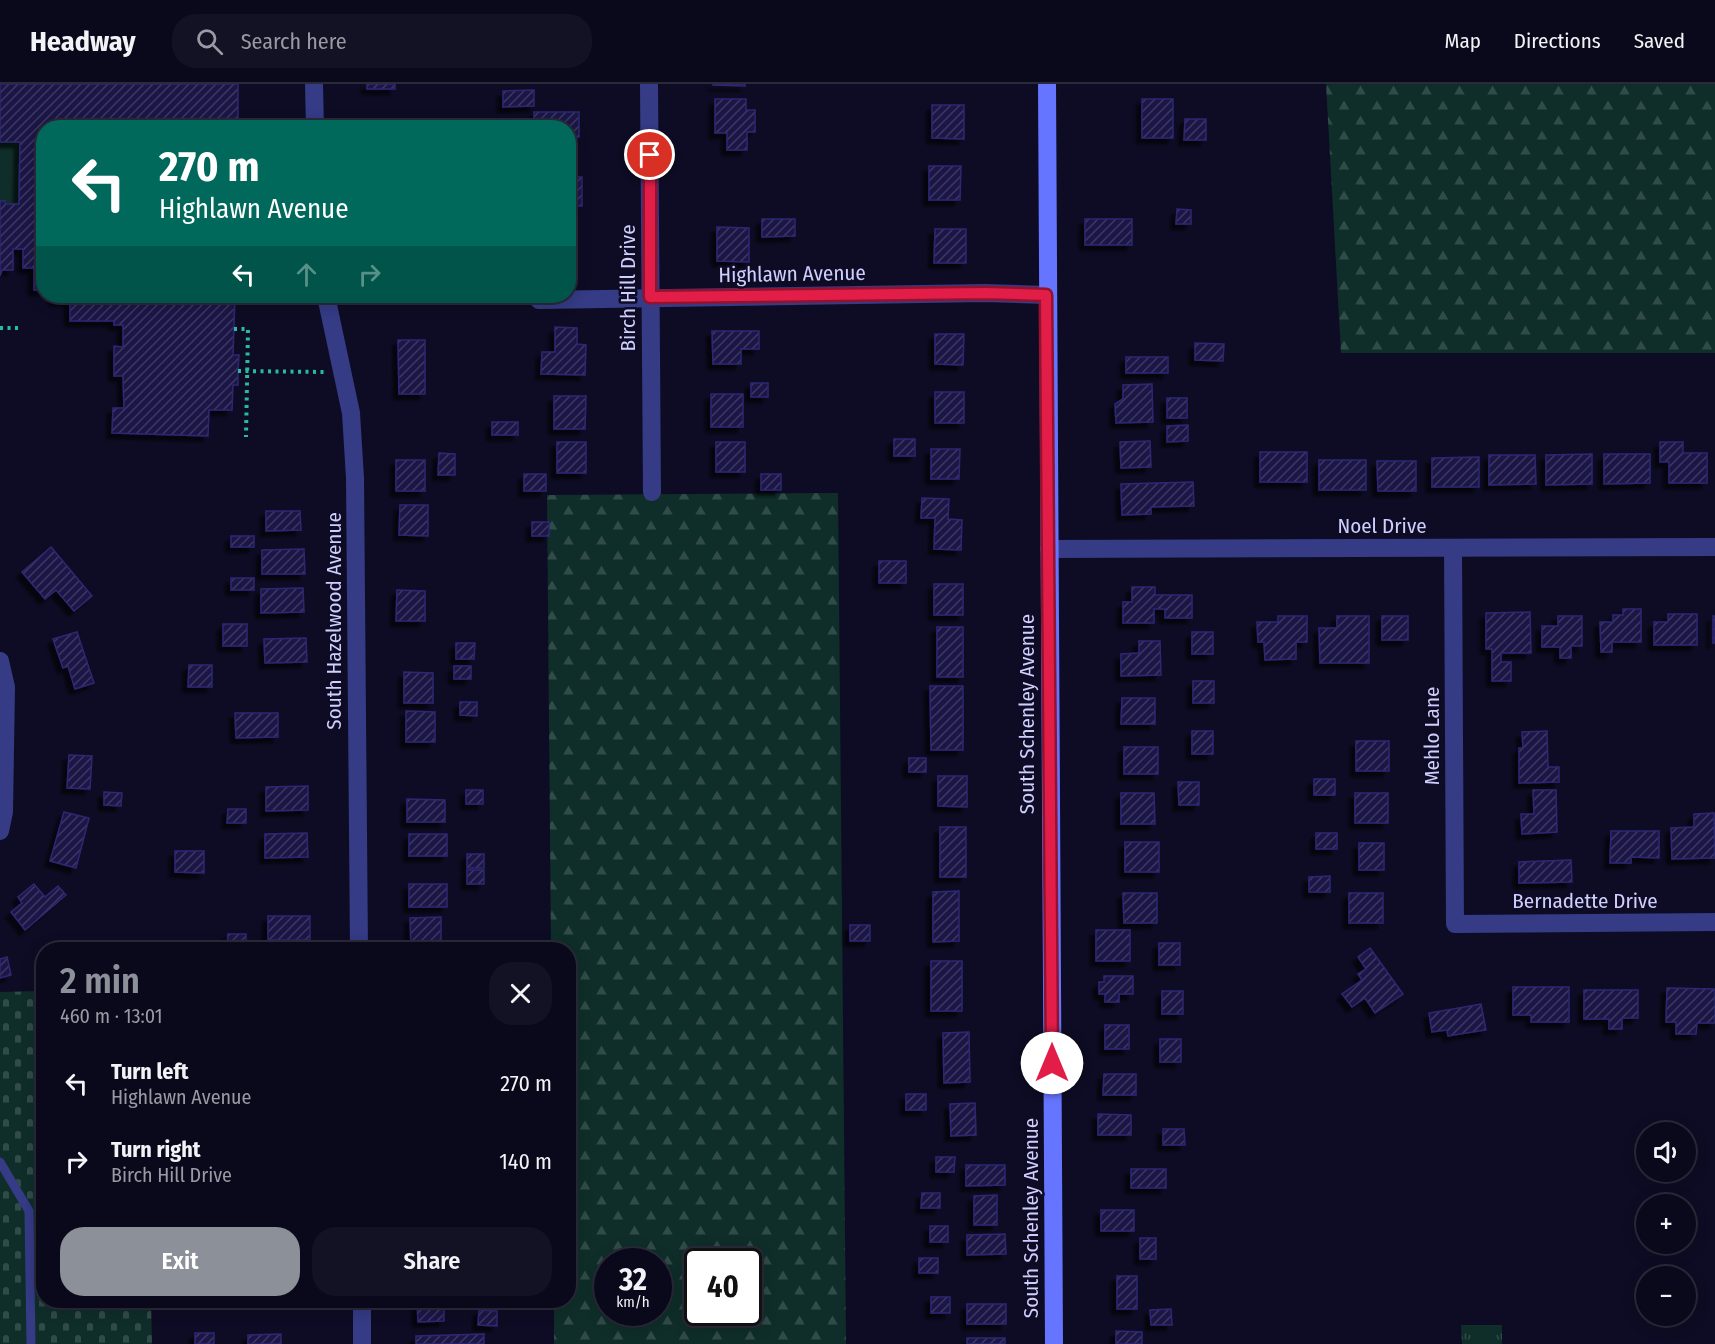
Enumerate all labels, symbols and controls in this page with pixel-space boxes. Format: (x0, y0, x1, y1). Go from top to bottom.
search box (172, 14, 592, 68)
text: Headway (30, 25, 136, 58)
icon: search (193, 25, 226, 58)
text: Search here (241, 28, 347, 55)
text: Map (1444, 28, 1481, 54)
text: Directions (1514, 28, 1601, 54)
text: Saved (1634, 28, 1685, 54)
pin (624, 129, 675, 180)
icon: arrive (633, 138, 666, 171)
text: 270 m (159, 142, 259, 192)
icon: left (60, 144, 138, 222)
text: Highlawn Avenue (159, 193, 349, 225)
street label: Birch Hill Drive (615, 224, 641, 352)
icon: left (227, 258, 260, 291)
icon: ahead (290, 258, 323, 291)
icon: right (353, 258, 386, 291)
street label: Highlawn Avenue (718, 260, 866, 288)
street label: South Hazelwood Avenue (321, 512, 347, 730)
street label: Noel Drive (1337, 513, 1427, 539)
street label: South Schenley Avenue (1014, 614, 1040, 814)
street label: Mehlo Lane (1419, 687, 1445, 785)
street label: Bernadette Drive (1512, 888, 1658, 914)
text: 2 min (60, 959, 140, 1003)
button: close (489, 962, 552, 1025)
text: 460 m · 13:01 (60, 1004, 163, 1028)
position arrow (1020, 1031, 1084, 1095)
text: Turn left (111, 1058, 189, 1085)
icon: left (60, 1067, 93, 1100)
text: 270 m (500, 1070, 552, 1097)
text: Highlawn Avenue (111, 1085, 251, 1109)
street label: South Schenley Avenue (1018, 1118, 1044, 1318)
map controls (1636, 1122, 1696, 1326)
button: sound (1636, 1122, 1696, 1182)
text: Turn right (111, 1136, 200, 1163)
icon: right (60, 1145, 93, 1178)
text: 140 m (499, 1148, 552, 1175)
text: Birch Hill Drive (111, 1163, 232, 1187)
button: + (1636, 1194, 1696, 1254)
button: Exit (60, 1227, 300, 1296)
button: Share (312, 1227, 552, 1296)
speed limit sign: 40 (684, 1248, 762, 1326)
text: 32 (619, 1262, 647, 1298)
button: − (1636, 1266, 1696, 1326)
text: km/h (616, 1293, 650, 1311)

